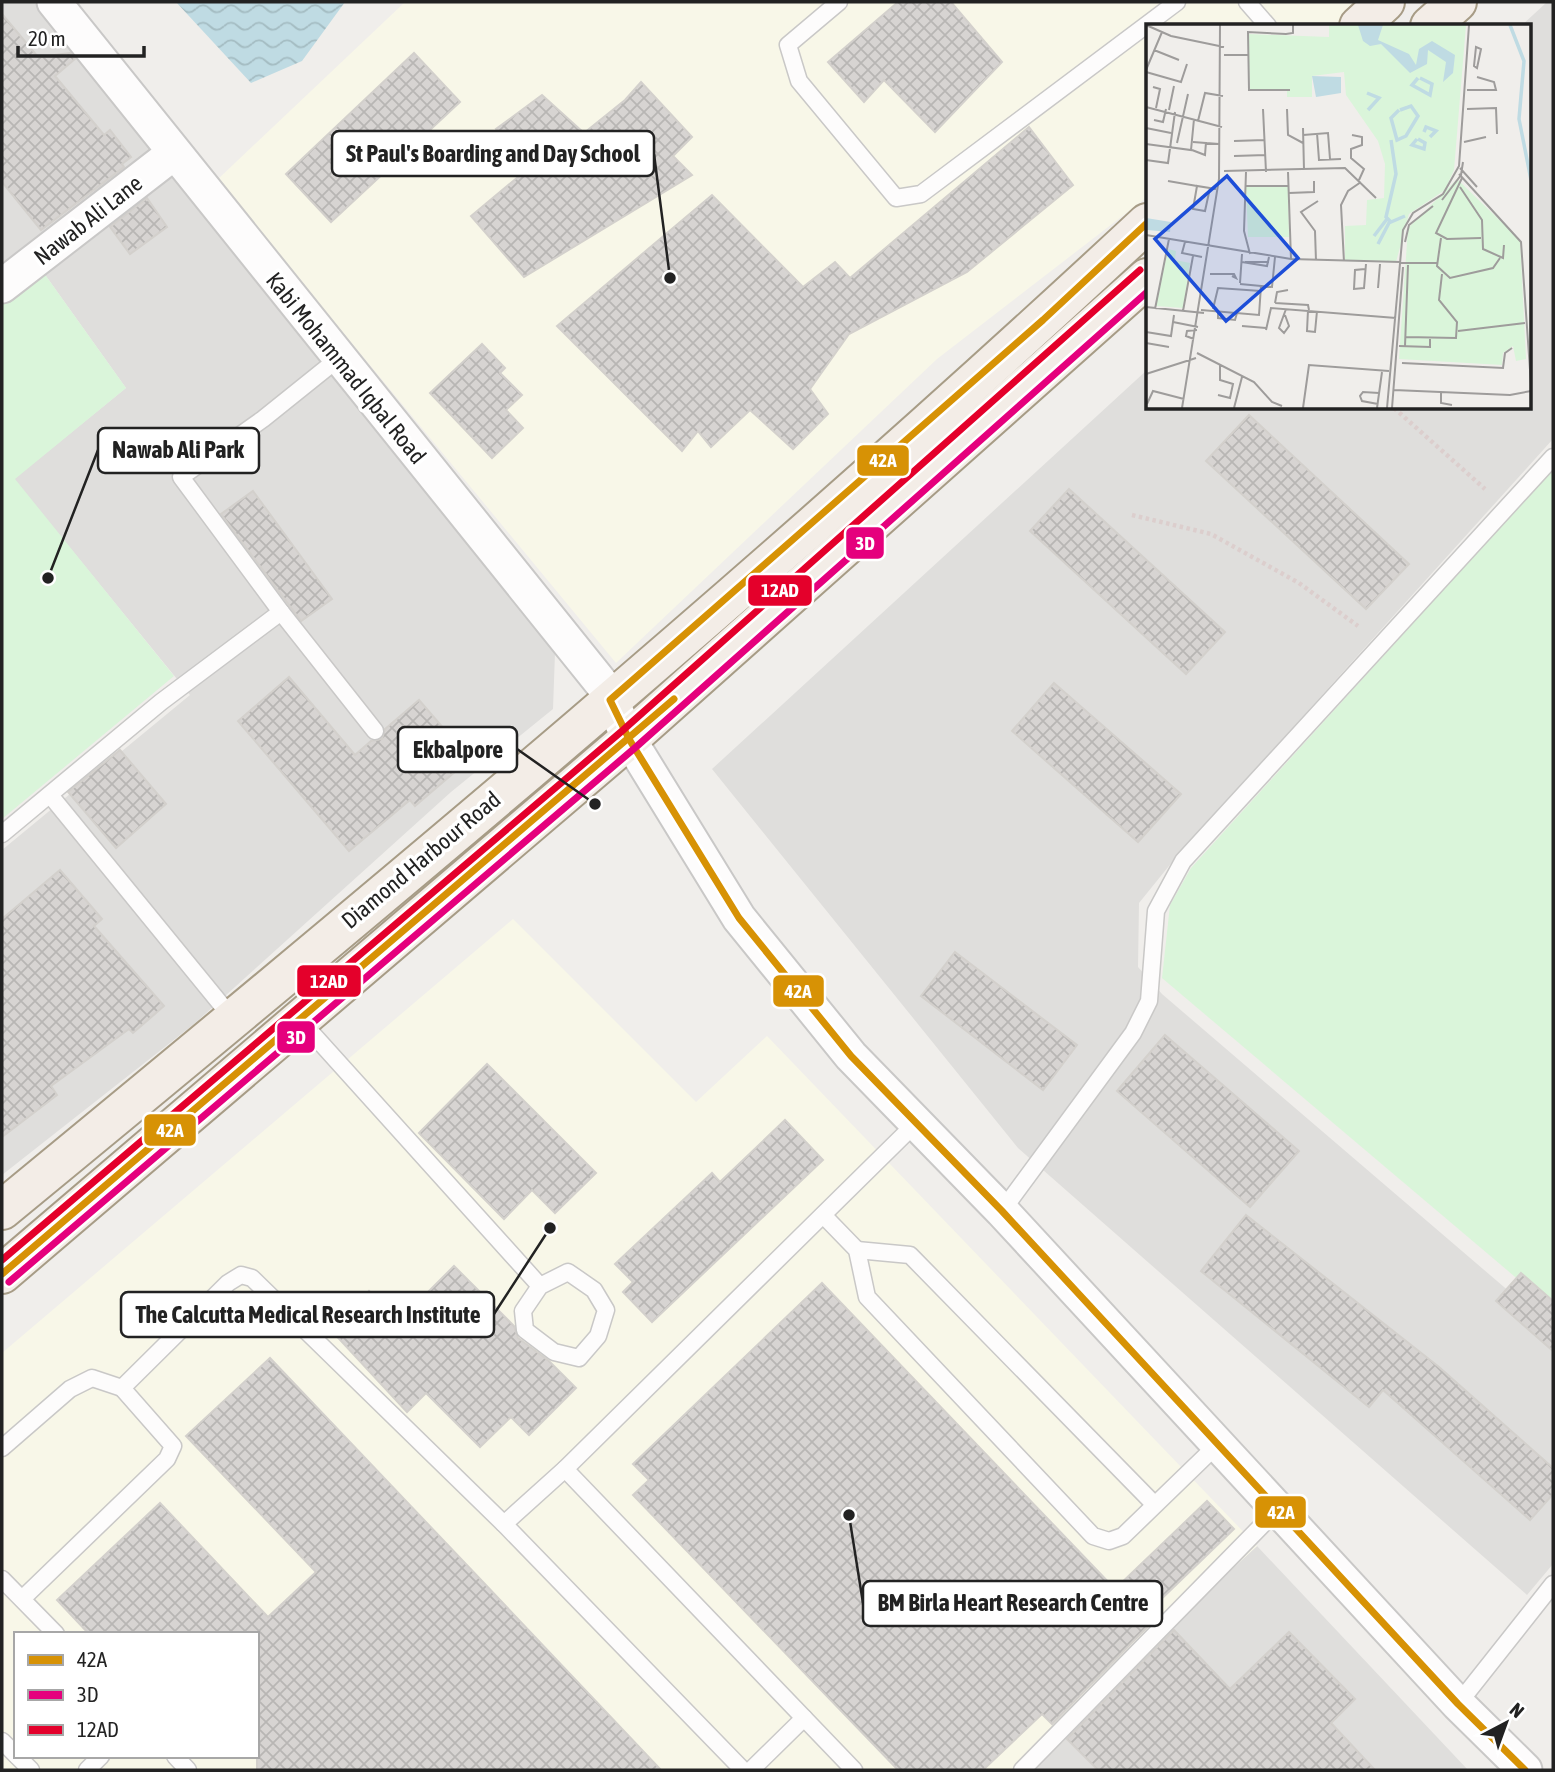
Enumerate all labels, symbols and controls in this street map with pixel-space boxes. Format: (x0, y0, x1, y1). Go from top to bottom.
scale bar (18, 14, 144, 58)
inset map (1146, 24, 1530, 410)
text: 20 m (28, 26, 66, 50)
callout: St Paul's Boarding and Day School (332, 131, 654, 176)
text: St Paul's Boarding and Day School (346, 140, 641, 167)
street label: Nawab Ali Lane (29, 170, 147, 270)
street label: Kabi Mohammad Iqbal Road (261, 267, 431, 469)
callout: Nawab Ali Park (98, 428, 259, 473)
text: Nawab Ali Park (112, 436, 245, 463)
line badge: 42A (856, 444, 910, 477)
text: 42A (868, 449, 897, 471)
line badge: 3D (845, 526, 885, 560)
text: 3D (855, 532, 875, 554)
line badge: 12AD (747, 574, 813, 607)
text: 12AD (761, 579, 799, 601)
callout: Ekbalpore (398, 727, 517, 772)
text: Ekbalpore (413, 736, 503, 763)
street label: Diamond Harbour Road (336, 786, 506, 934)
line badge: 12AD (296, 964, 362, 998)
text: 12AD (310, 970, 348, 992)
line badge: 42A (772, 974, 825, 1008)
text: 42A (783, 980, 812, 1002)
line badge: 3D (276, 1020, 316, 1054)
text: 3D (286, 1026, 306, 1048)
line badge: 42A (143, 1113, 197, 1147)
text: 42A (155, 1119, 184, 1141)
callout: The Calcutta Medical Research Institute (121, 1292, 494, 1337)
text: The Calcutta Medical Research Institute (135, 1301, 481, 1328)
line badge: 42A (1254, 1495, 1307, 1529)
text: 42A (1266, 1501, 1295, 1523)
callout: BM Birla Heart Research Centre (863, 1581, 1162, 1626)
text: BM Birla Heart Research Centre (877, 1589, 1149, 1616)
legend (14, 1632, 259, 1758)
text: 42A (77, 1647, 108, 1671)
text: 3D (77, 1682, 99, 1706)
north arrow (1471, 1688, 1541, 1758)
text: N (1506, 1698, 1529, 1722)
text: 12AD (77, 1717, 119, 1741)

